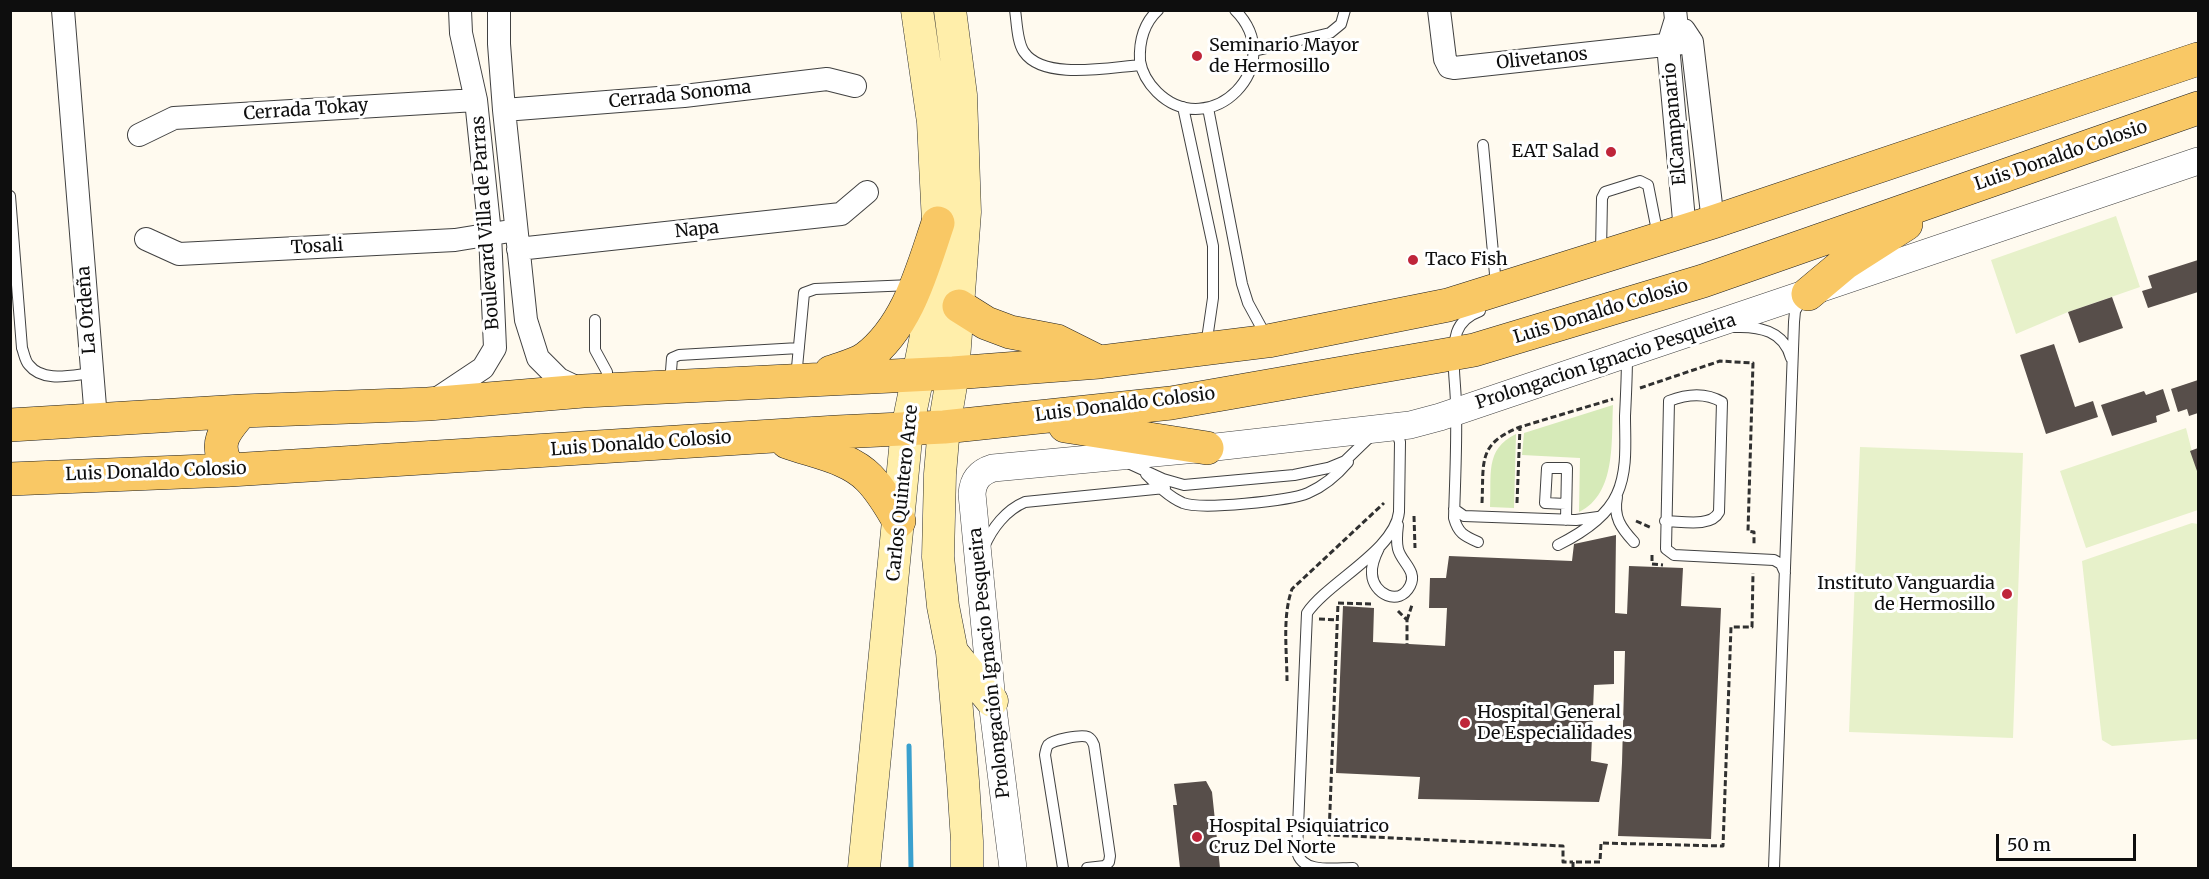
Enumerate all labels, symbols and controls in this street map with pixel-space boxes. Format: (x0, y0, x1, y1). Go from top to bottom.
place label: Seminario Mayor de Hermosillo (1209, 35, 1359, 78)
street label: Olivetanos (1495, 43, 1589, 75)
marker: Seminario Mayor de Hermosillo (1190, 49, 1204, 63)
street label: ElCampanario (1659, 62, 1691, 186)
street label: Cerrada Sonoma (608, 77, 752, 113)
street label: Cerrada Tokay (243, 95, 369, 125)
street label: Boulevard Villa de Parras (468, 115, 504, 331)
street label: Luis Donaldo Colosio (1972, 116, 2150, 196)
place label: EAT Salad (1512, 141, 1599, 163)
marker: EAT Salad (1604, 145, 1618, 159)
street label: Napa (674, 217, 720, 243)
street label: Tosali (290, 235, 344, 259)
place label: Taco Fish (1425, 249, 1508, 271)
marker: Taco Fish (1406, 253, 1420, 267)
street label: La Ordeña (73, 265, 101, 355)
street label: Luis Donaldo Colosio (1511, 275, 1691, 349)
street label: Prolongacion Ignacio Pesqueira (1473, 310, 1739, 414)
street label: Luis Donaldo Colosio (1034, 383, 1216, 427)
street label: Carlos Quintero Arce (883, 404, 923, 582)
street label: Luis Donaldo Colosio (550, 427, 732, 461)
street label: Luis Donaldo Colosio (65, 458, 247, 486)
street label: Prolongación Ignacio Pesqueira (965, 526, 1015, 800)
place label: Instituto Vanguardia de Hermosillo (1817, 573, 1995, 616)
marker: Instituto Vanguardia de Hermosillo (2000, 587, 2014, 601)
place label: Hospital General De Especialidades (1477, 702, 1632, 744)
marker: Hospital General De Especialidades (1458, 716, 1472, 730)
place label: Hospital Psiquiatrico Cruz Del Norte (1209, 816, 1389, 858)
scale bar (1999, 822, 2138, 860)
marker: Hospital Psiquiatrico Cruz Del Norte (1190, 830, 1204, 844)
text: 50 m (2007, 833, 2051, 856)

